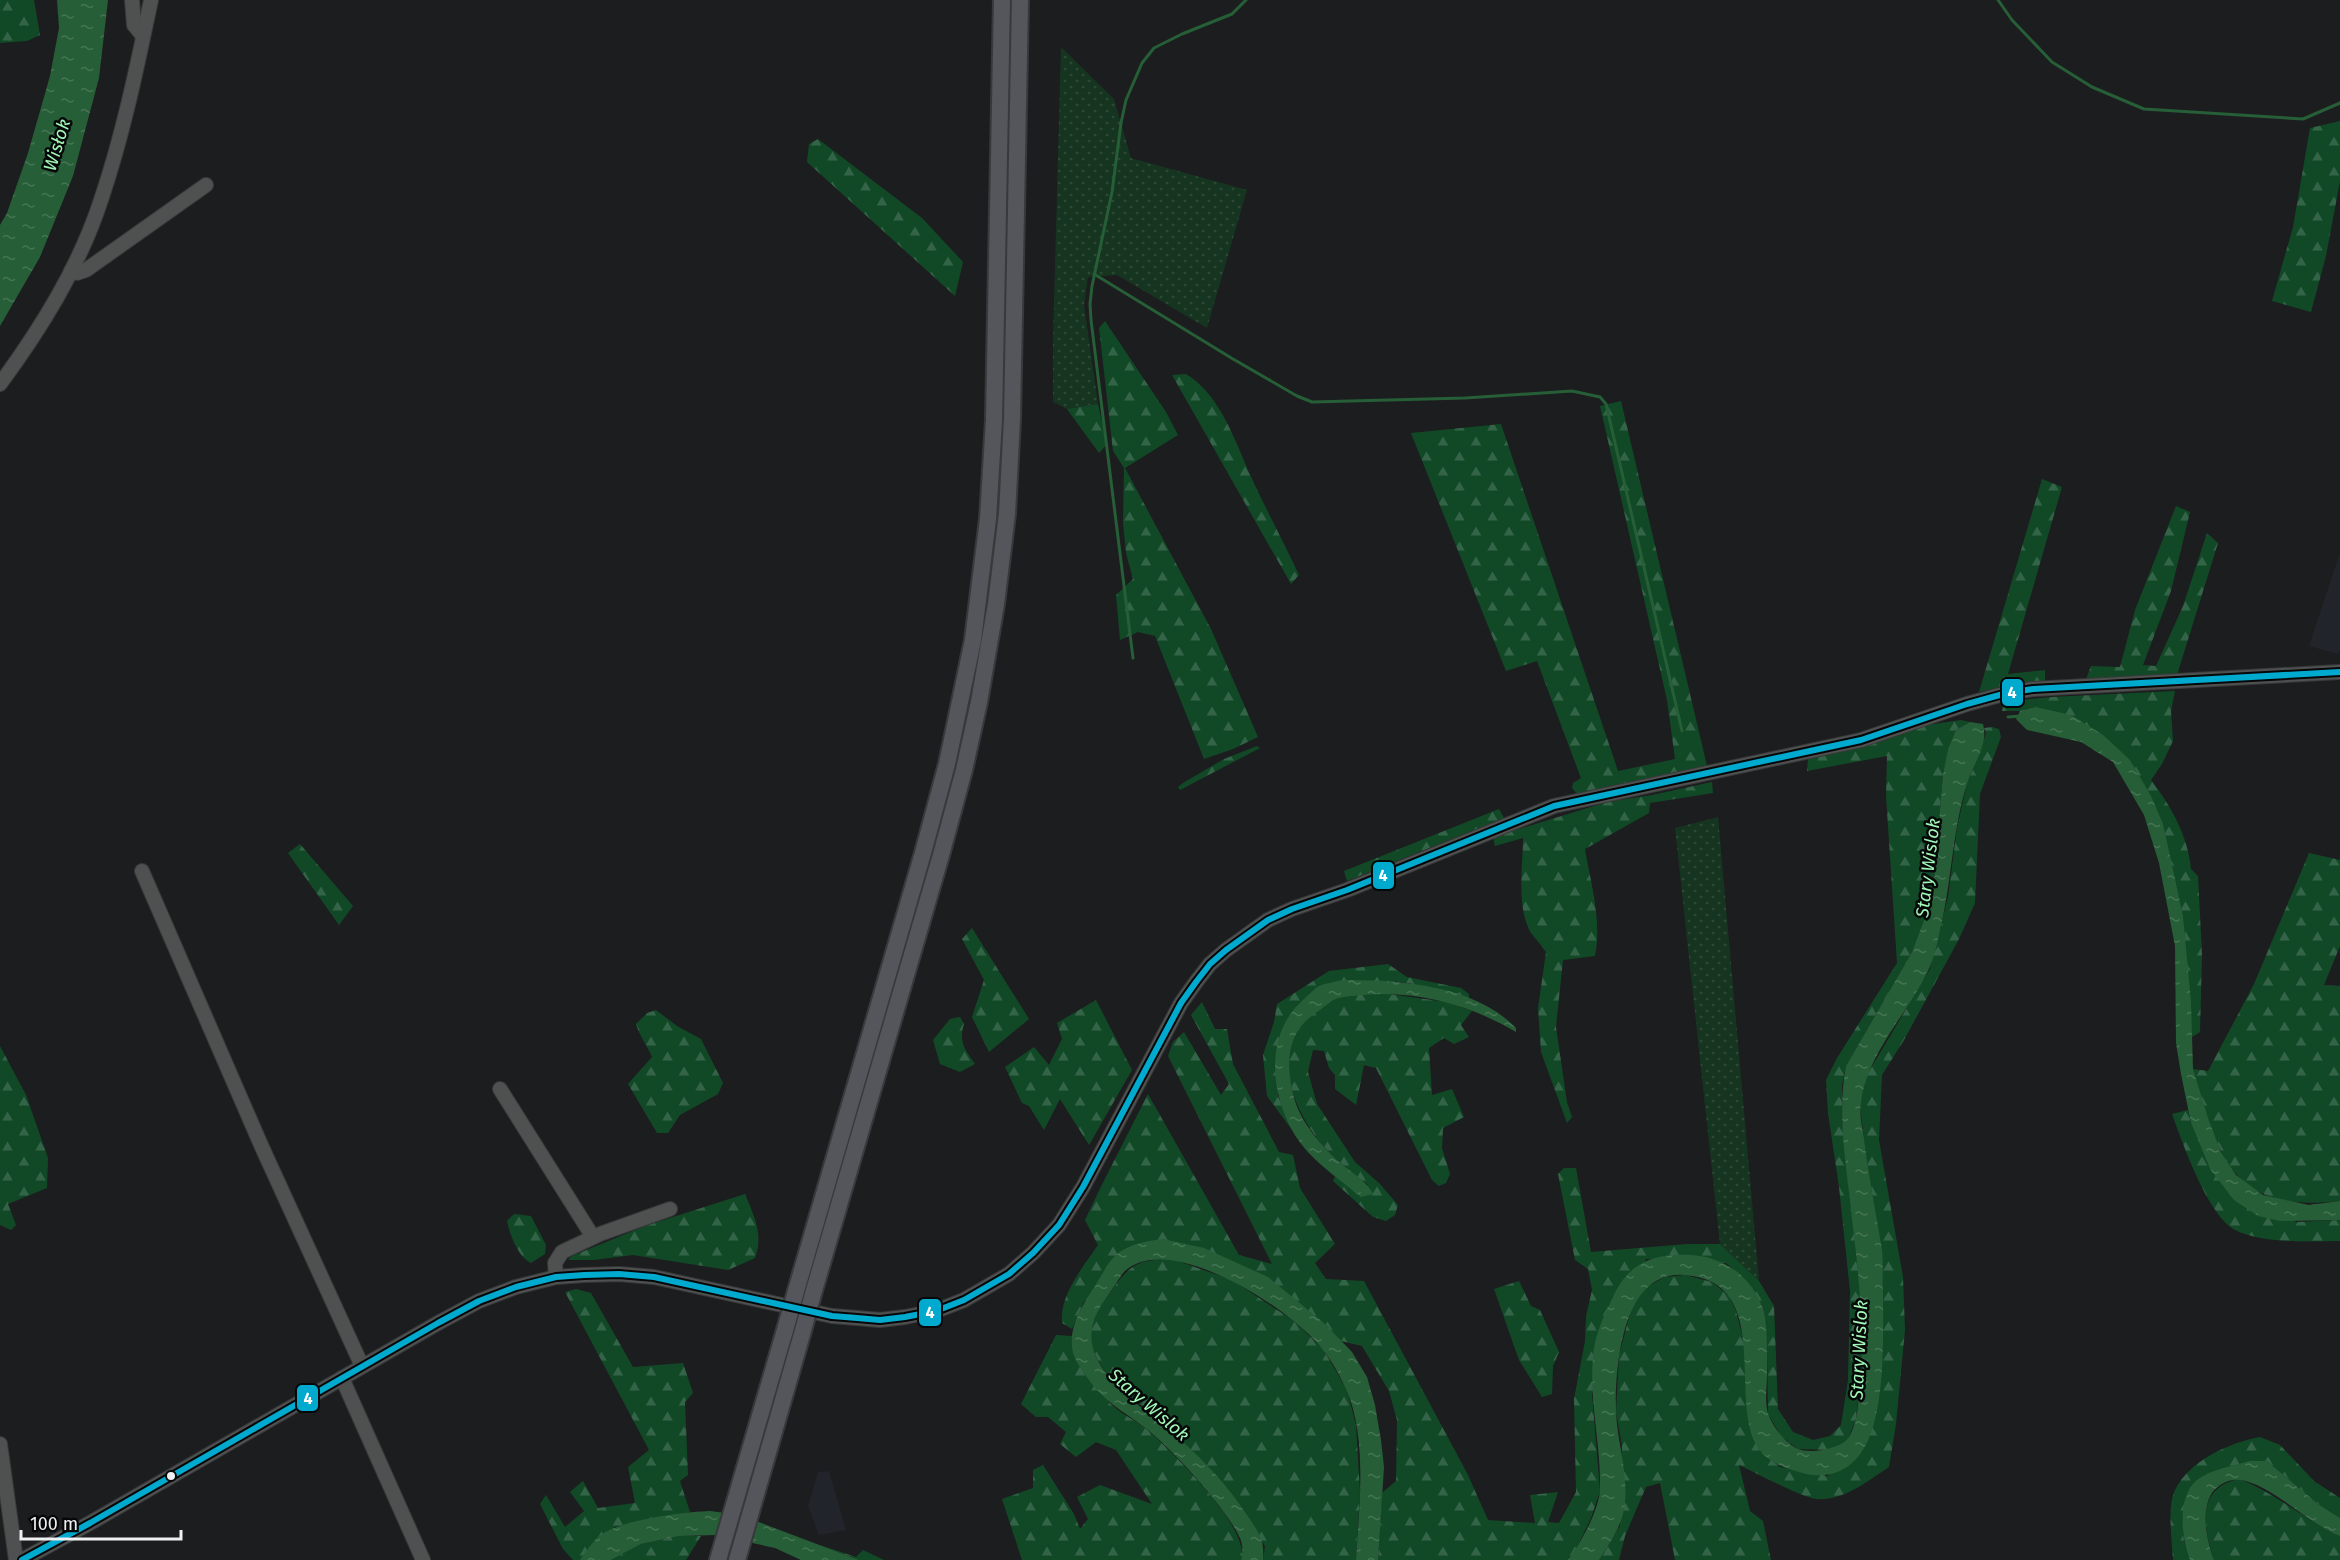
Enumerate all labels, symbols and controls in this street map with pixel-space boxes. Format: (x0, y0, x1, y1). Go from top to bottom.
water label: Wisłok (39, 116, 75, 174)
line badge: 4 (2001, 678, 2024, 707)
text: 4 (2007, 683, 2017, 702)
water label: Stary Wislok (1911, 817, 1945, 920)
line badge: 4 (1372, 861, 1395, 890)
text: 4 (1378, 866, 1388, 885)
line badge: 4 (918, 1298, 942, 1327)
water label: Stary Wislok (1845, 1299, 1873, 1401)
text: 4 (925, 1303, 935, 1322)
water label: Stary Wislok (1103, 1363, 1194, 1446)
line badge: 4 (296, 1384, 319, 1412)
text: 4 (303, 1389, 313, 1408)
unlabelled marker (165, 1470, 177, 1482)
scale bar (21, 1503, 182, 1541)
text: 100 m (30, 1513, 78, 1535)

